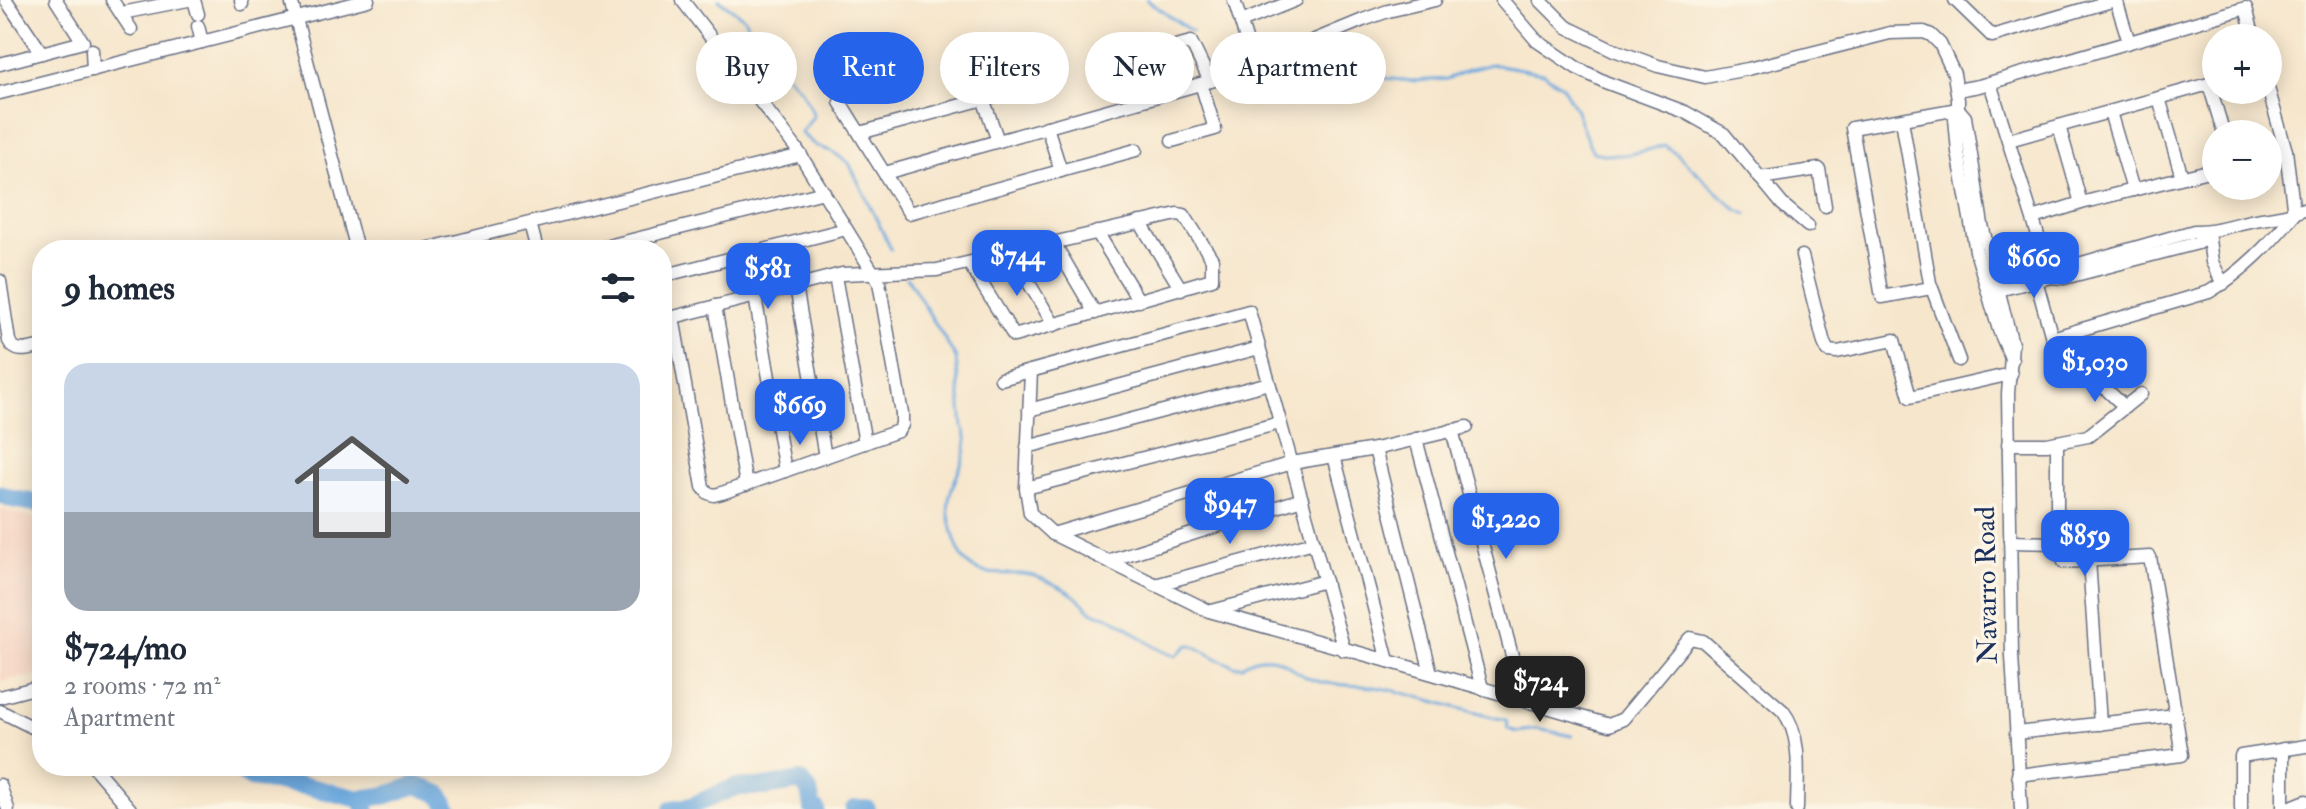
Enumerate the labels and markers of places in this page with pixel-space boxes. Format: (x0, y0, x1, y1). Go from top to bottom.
pin: $744 (970, 230, 1064, 298)
pin: $660 (1987, 232, 2081, 300)
pin: $581 (721, 243, 815, 311)
pin: $1,030 (2030, 336, 2160, 404)
pin: $669 (753, 379, 847, 447)
pin: $947 (1183, 478, 1277, 546)
pin: $1,220 (1441, 493, 1571, 561)
pin: $859 (2038, 510, 2132, 578)
pin: $724 (1493, 656, 1587, 724)

